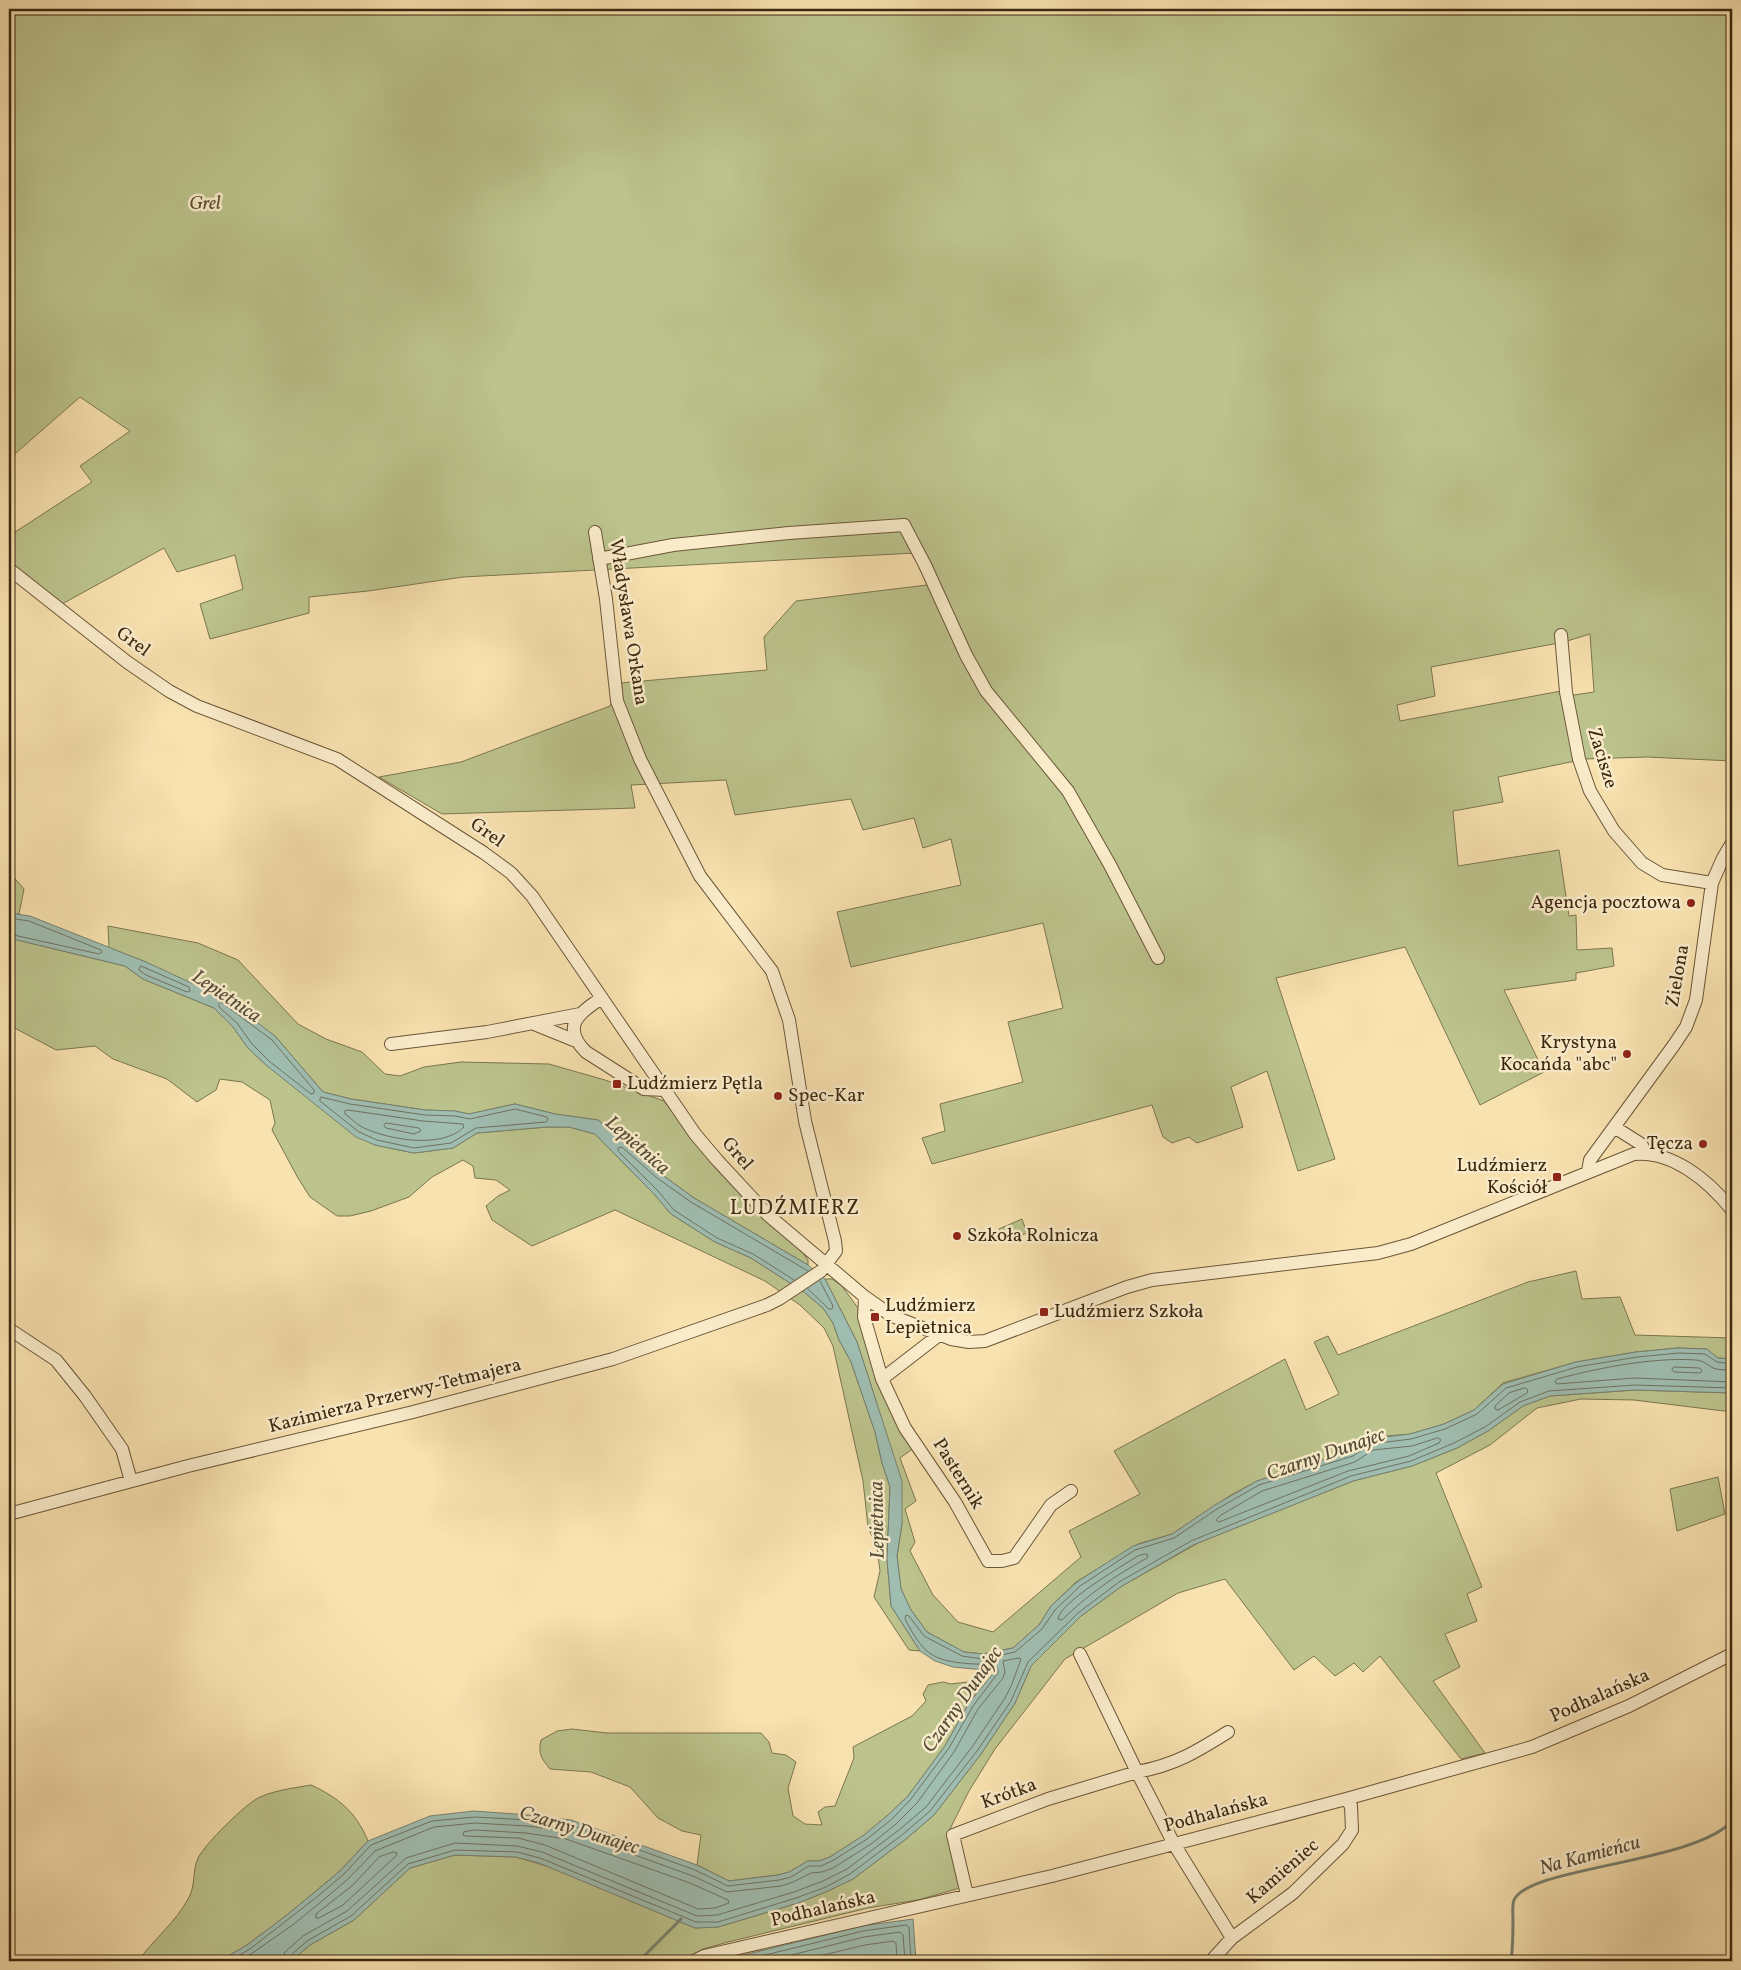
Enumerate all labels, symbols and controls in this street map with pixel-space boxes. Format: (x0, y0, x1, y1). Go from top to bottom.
park label: Grel (189, 191, 221, 217)
street label: Władysława Orkana (602, 537, 654, 707)
street label: Grel (111, 621, 156, 663)
street label: Zacisze (1580, 724, 1624, 792)
street label: Grel (465, 812, 510, 854)
place label: Agencja pocztowa (1531, 890, 1681, 916)
marker: Agencja pocztowa (1685, 897, 1697, 909)
street label: Zielona (1660, 943, 1696, 1009)
water label: Lepietnica (186, 964, 266, 1030)
place label: Krystyna Kocańda "abc" (1500, 1030, 1617, 1078)
marker: Krystyna Kocańda "abc" (1621, 1048, 1633, 1060)
place label: Ludźmierz Pętla (627, 1071, 763, 1097)
marker: Ludźmierz Pętla (611, 1078, 623, 1090)
place label: Spec-Kar (788, 1083, 865, 1109)
marker: Spec-Kar (772, 1090, 784, 1102)
water label: Lepietnica (598, 1110, 676, 1182)
place label: Tęcza (1647, 1131, 1693, 1157)
street label: Grel (715, 1132, 759, 1177)
marker: Tęcza (1697, 1138, 1709, 1150)
place label: Ludźmierz Kościół (1456, 1153, 1547, 1201)
marker: Ludźmierz Kościół (1551, 1171, 1563, 1183)
district label: LUDŹMIERZ (730, 1194, 860, 1223)
place label: Szkoła Rolnicza (967, 1223, 1099, 1249)
marker: Szkoła Rolnicza (951, 1230, 963, 1242)
place label: Ludźmierz Lepietnica (885, 1293, 976, 1341)
place label: Ludźmierz Szkoła (1054, 1299, 1204, 1325)
marker: Ludźmierz Szkoła (1038, 1306, 1050, 1318)
marker: Ludźmierz Lepietnica (869, 1311, 881, 1323)
street label: Kazimierza Przerwy-Tetmajera (266, 1352, 524, 1440)
water label: Czarny Dunajec (1263, 1421, 1390, 1488)
street label: Pasternik (926, 1433, 990, 1515)
water label: Lepietnica (863, 1481, 893, 1559)
water label: Czarny Dunajec (916, 1640, 1011, 1759)
street label: Podhalańska (1546, 1662, 1654, 1730)
street label: Krótka (978, 1772, 1040, 1816)
street label: Podhalańska (1161, 1787, 1271, 1839)
water label: Czarny Dunajec (515, 1799, 643, 1863)
water label: Na Kamieńcu (1536, 1829, 1644, 1883)
street label: Kamieniec (1241, 1833, 1325, 1911)
street label: Podhalańska (768, 1884, 878, 1934)

